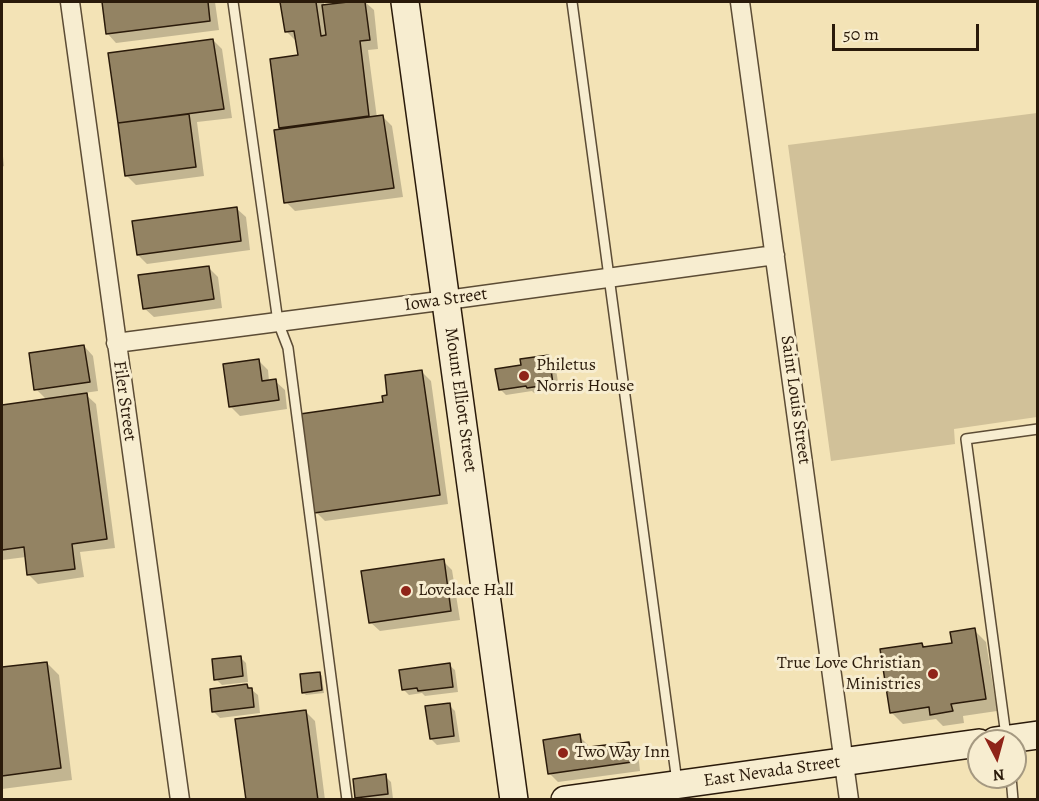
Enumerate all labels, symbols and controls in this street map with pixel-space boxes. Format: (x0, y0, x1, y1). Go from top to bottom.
scale bar (835, 12, 982, 50)
text: 50 m (843, 22, 879, 46)
street label: Iowa Street (403, 283, 489, 317)
street label: Mount Elliott Street (439, 326, 481, 474)
street label: Saint Louis Street (775, 334, 815, 466)
place label: Philetus Norris House (536, 355, 634, 398)
street label: Filer Street (108, 359, 140, 443)
marker: Philetus Norris House (517, 369, 531, 383)
place label: Lovelace Hall (418, 580, 514, 602)
marker: Lovelace Hall (399, 584, 413, 598)
place label: True Love Christian Ministries (777, 653, 921, 696)
marker: True Love Christian Ministries (926, 667, 940, 681)
north arrow (967, 729, 1027, 789)
place label: Two Way Inn (575, 742, 670, 764)
marker: Two Way Inn (556, 746, 570, 760)
street label: East Nevada Street (702, 752, 842, 792)
text: N (992, 763, 1006, 786)

